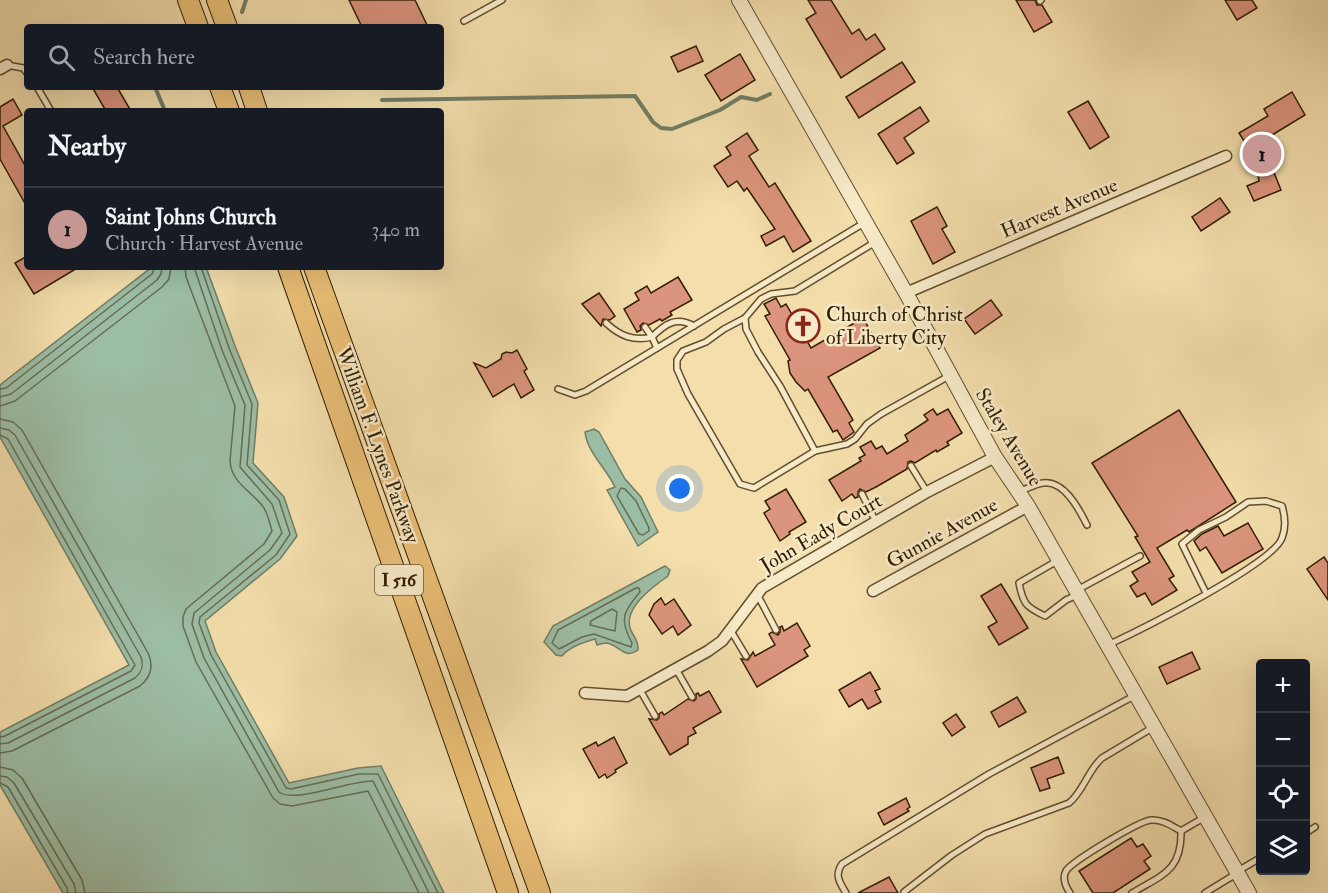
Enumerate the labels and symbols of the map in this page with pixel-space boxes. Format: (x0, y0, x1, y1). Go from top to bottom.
pin: 1 (1242, 132, 1282, 176)
street label: Harvest Avenue (997, 172, 1121, 244)
place label: Church of Christ of Liberty City (826, 302, 964, 350)
church icon: Church of Christ of Liberty City (785, 308, 821, 344)
street label: William F. Lynes Parkway (331, 343, 426, 548)
street label: Staley Avenue (970, 383, 1048, 491)
your location (665, 474, 694, 503)
street label: John Eady Court (755, 488, 887, 578)
street label: Gunnie Avenue (882, 492, 1002, 574)
road number: I 516 (375, 565, 423, 595)

